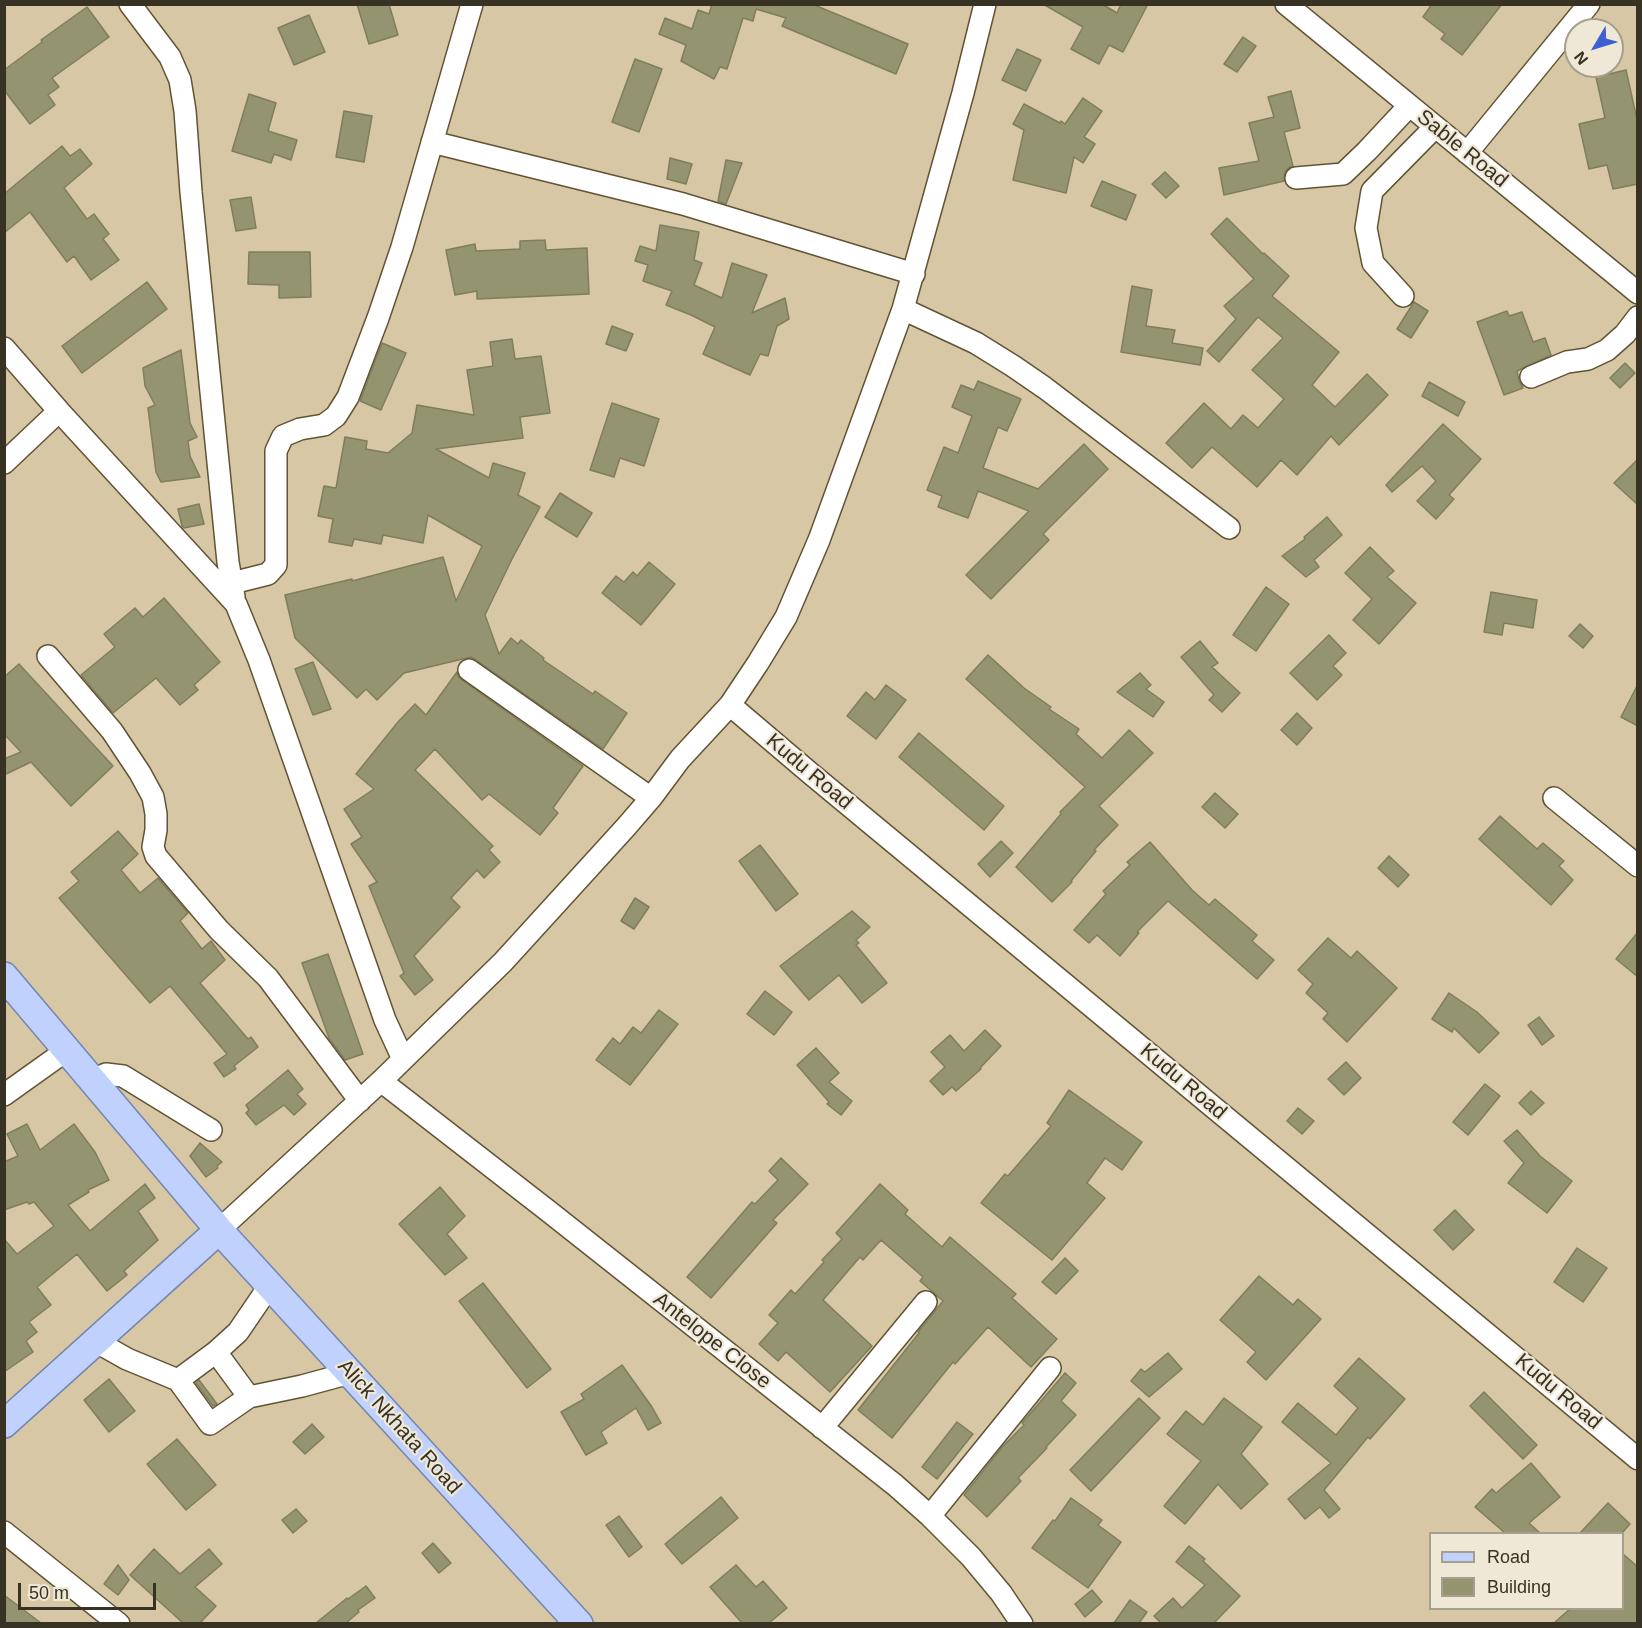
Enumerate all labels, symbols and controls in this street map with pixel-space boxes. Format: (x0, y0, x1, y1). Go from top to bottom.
north arrow (1564, 18, 1624, 78)
text: N (1571, 48, 1591, 68)
street label: Sable Road (1411, 105, 1513, 193)
street label: Kudu Road (761, 729, 857, 815)
street label: Kudu Road (1135, 1039, 1231, 1125)
street label: Antelope Close (648, 1287, 776, 1395)
street label: Kudu Road (1510, 1349, 1606, 1435)
street label: Alick Nkhata Road (332, 1354, 466, 1500)
legend (1429, 1532, 1624, 1610)
text: Road (1487, 1547, 1530, 1567)
scale bar (21, 1571, 159, 1609)
text: Building (1487, 1577, 1551, 1597)
text: 50 m (29, 1583, 69, 1603)

